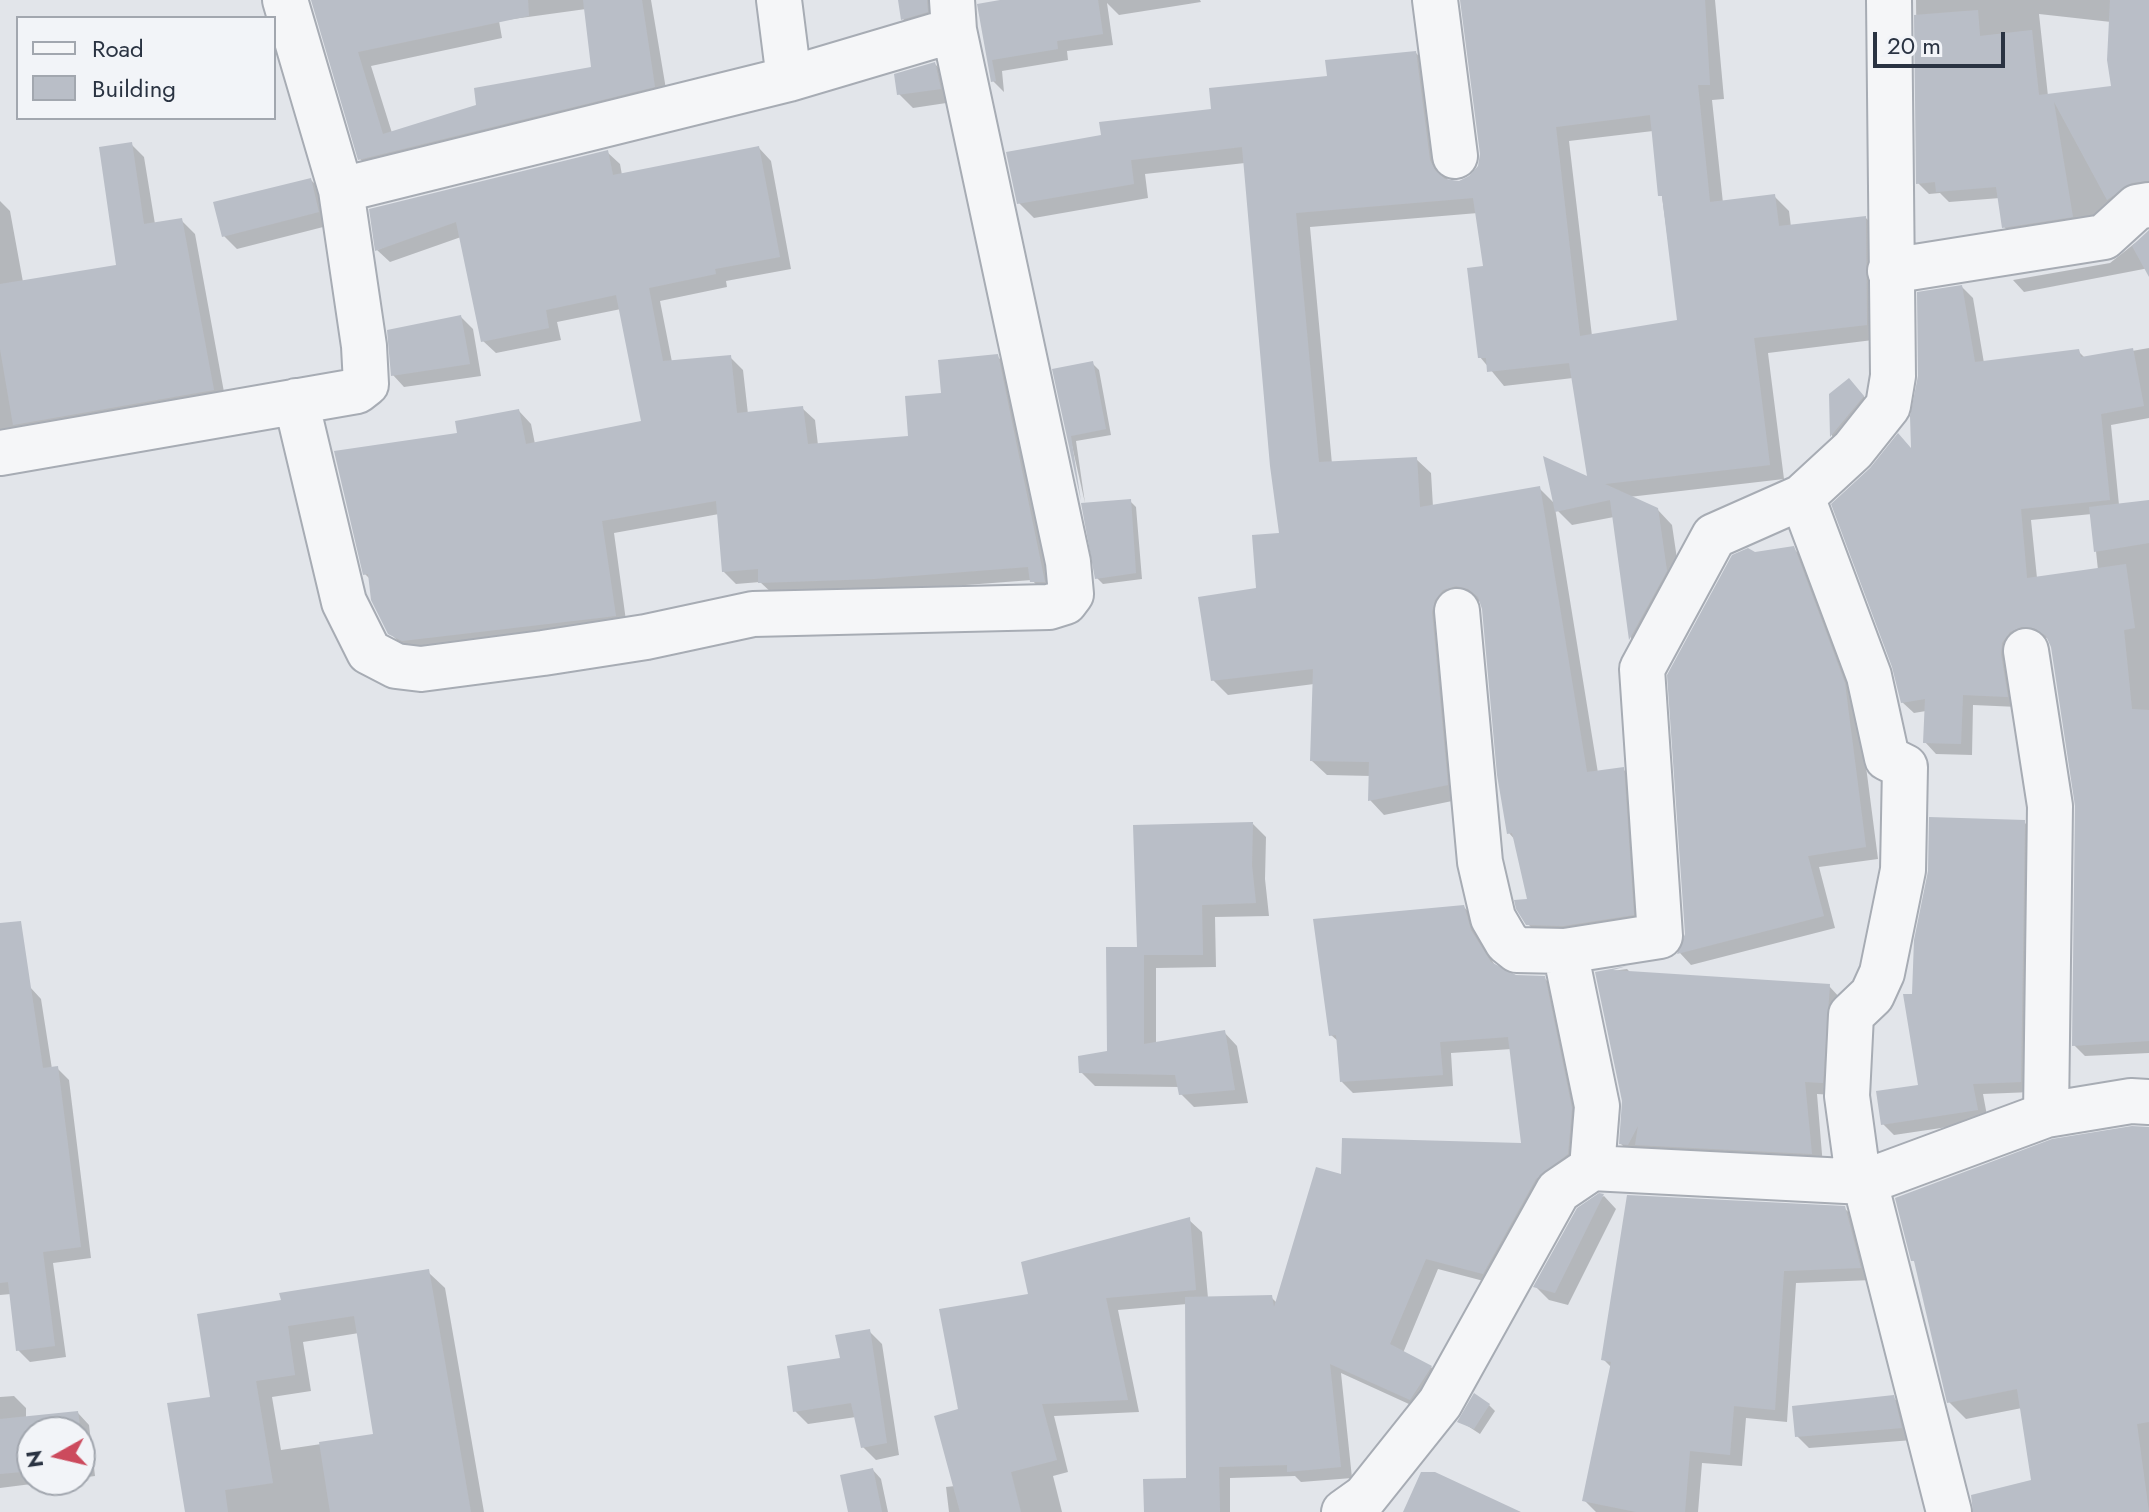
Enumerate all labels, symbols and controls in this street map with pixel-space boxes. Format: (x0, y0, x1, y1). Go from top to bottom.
legend (16, 16, 276, 120)
scale bar (1877, 16, 2009, 66)
text: 20 m (1887, 28, 1941, 63)
text: Road (92, 31, 144, 66)
text: Building (92, 71, 176, 106)
north arrow (16, 1416, 96, 1496)
text: N (17, 1448, 51, 1470)

